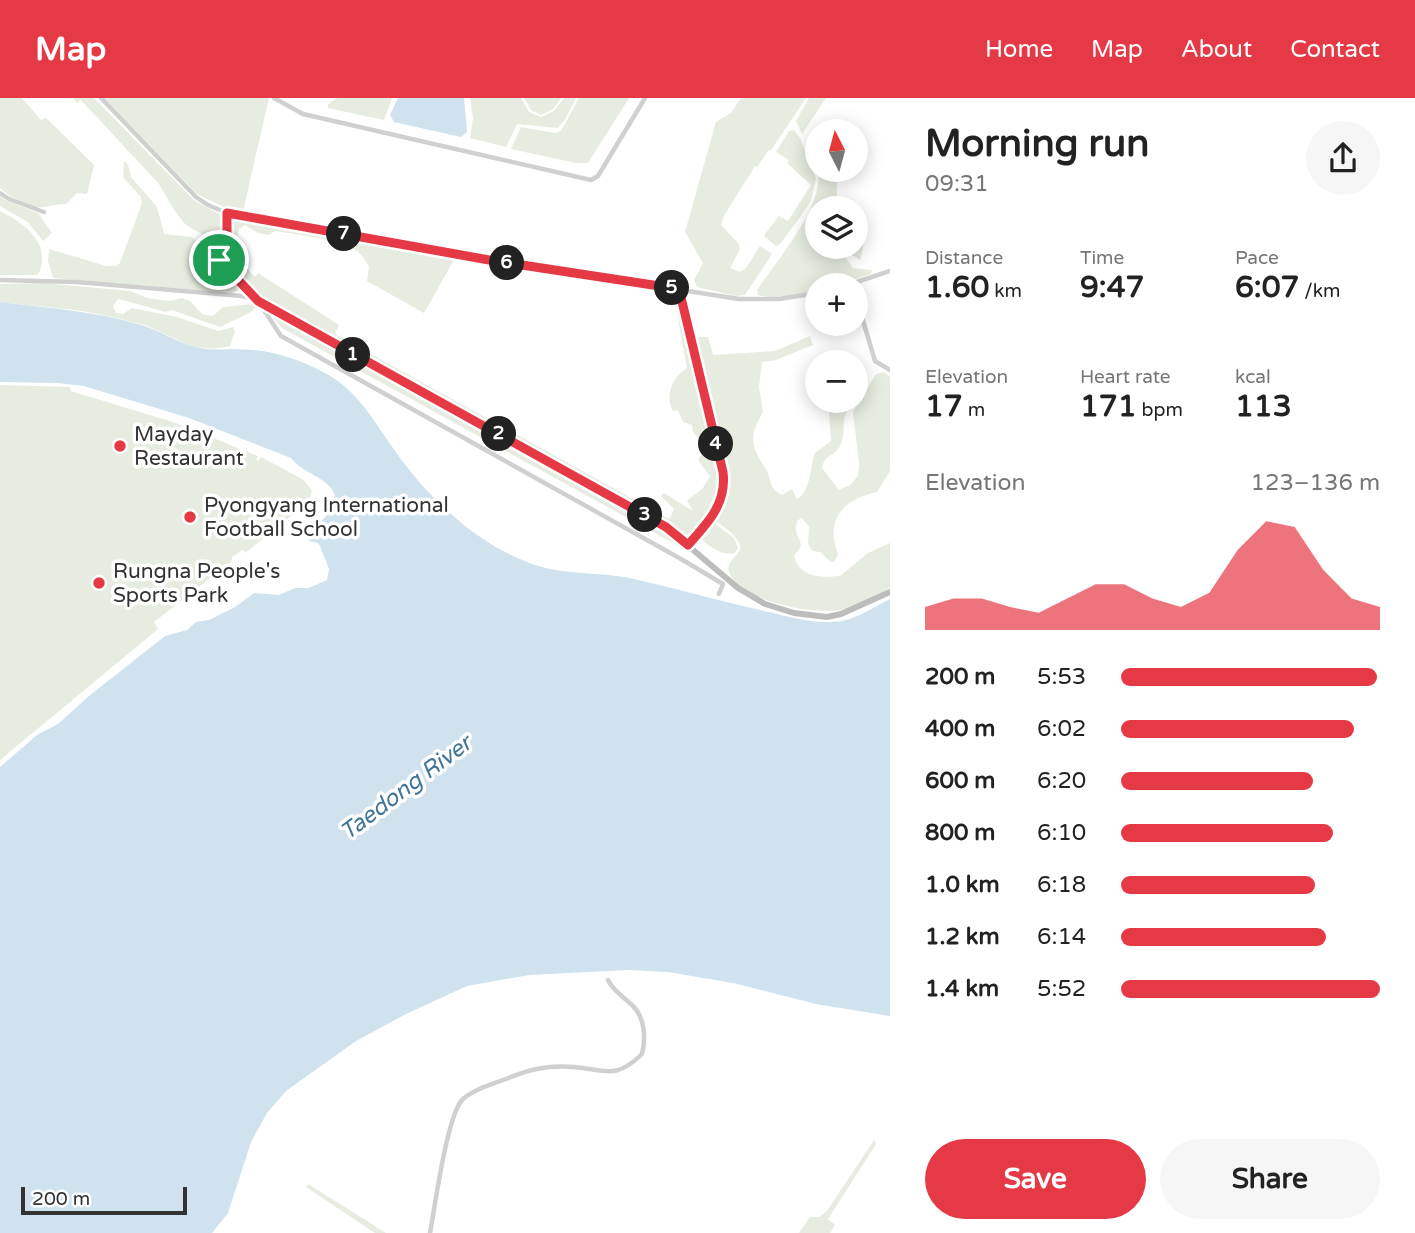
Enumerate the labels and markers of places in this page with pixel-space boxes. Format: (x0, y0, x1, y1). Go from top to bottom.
pin: 7 (326, 216, 362, 252)
pin (189, 230, 249, 290)
pin: 6 (490, 246, 524, 280)
pin: 5 (654, 270, 690, 306)
pin: 1 (336, 338, 370, 372)
pin: 2 (482, 416, 516, 452)
place label: Mayday Restaurant (134, 422, 244, 471)
pin: 4 (698, 426, 734, 462)
marker: Mayday Restaurant (112, 438, 128, 454)
place label: Pyongyang International Football School (204, 493, 449, 542)
pin: 3 (628, 498, 662, 532)
marker: Pyongyang International Football School (182, 509, 198, 525)
place label: Rungna People's Sports Park (113, 559, 280, 608)
marker: Rungna People's Sports Park (91, 575, 107, 591)

